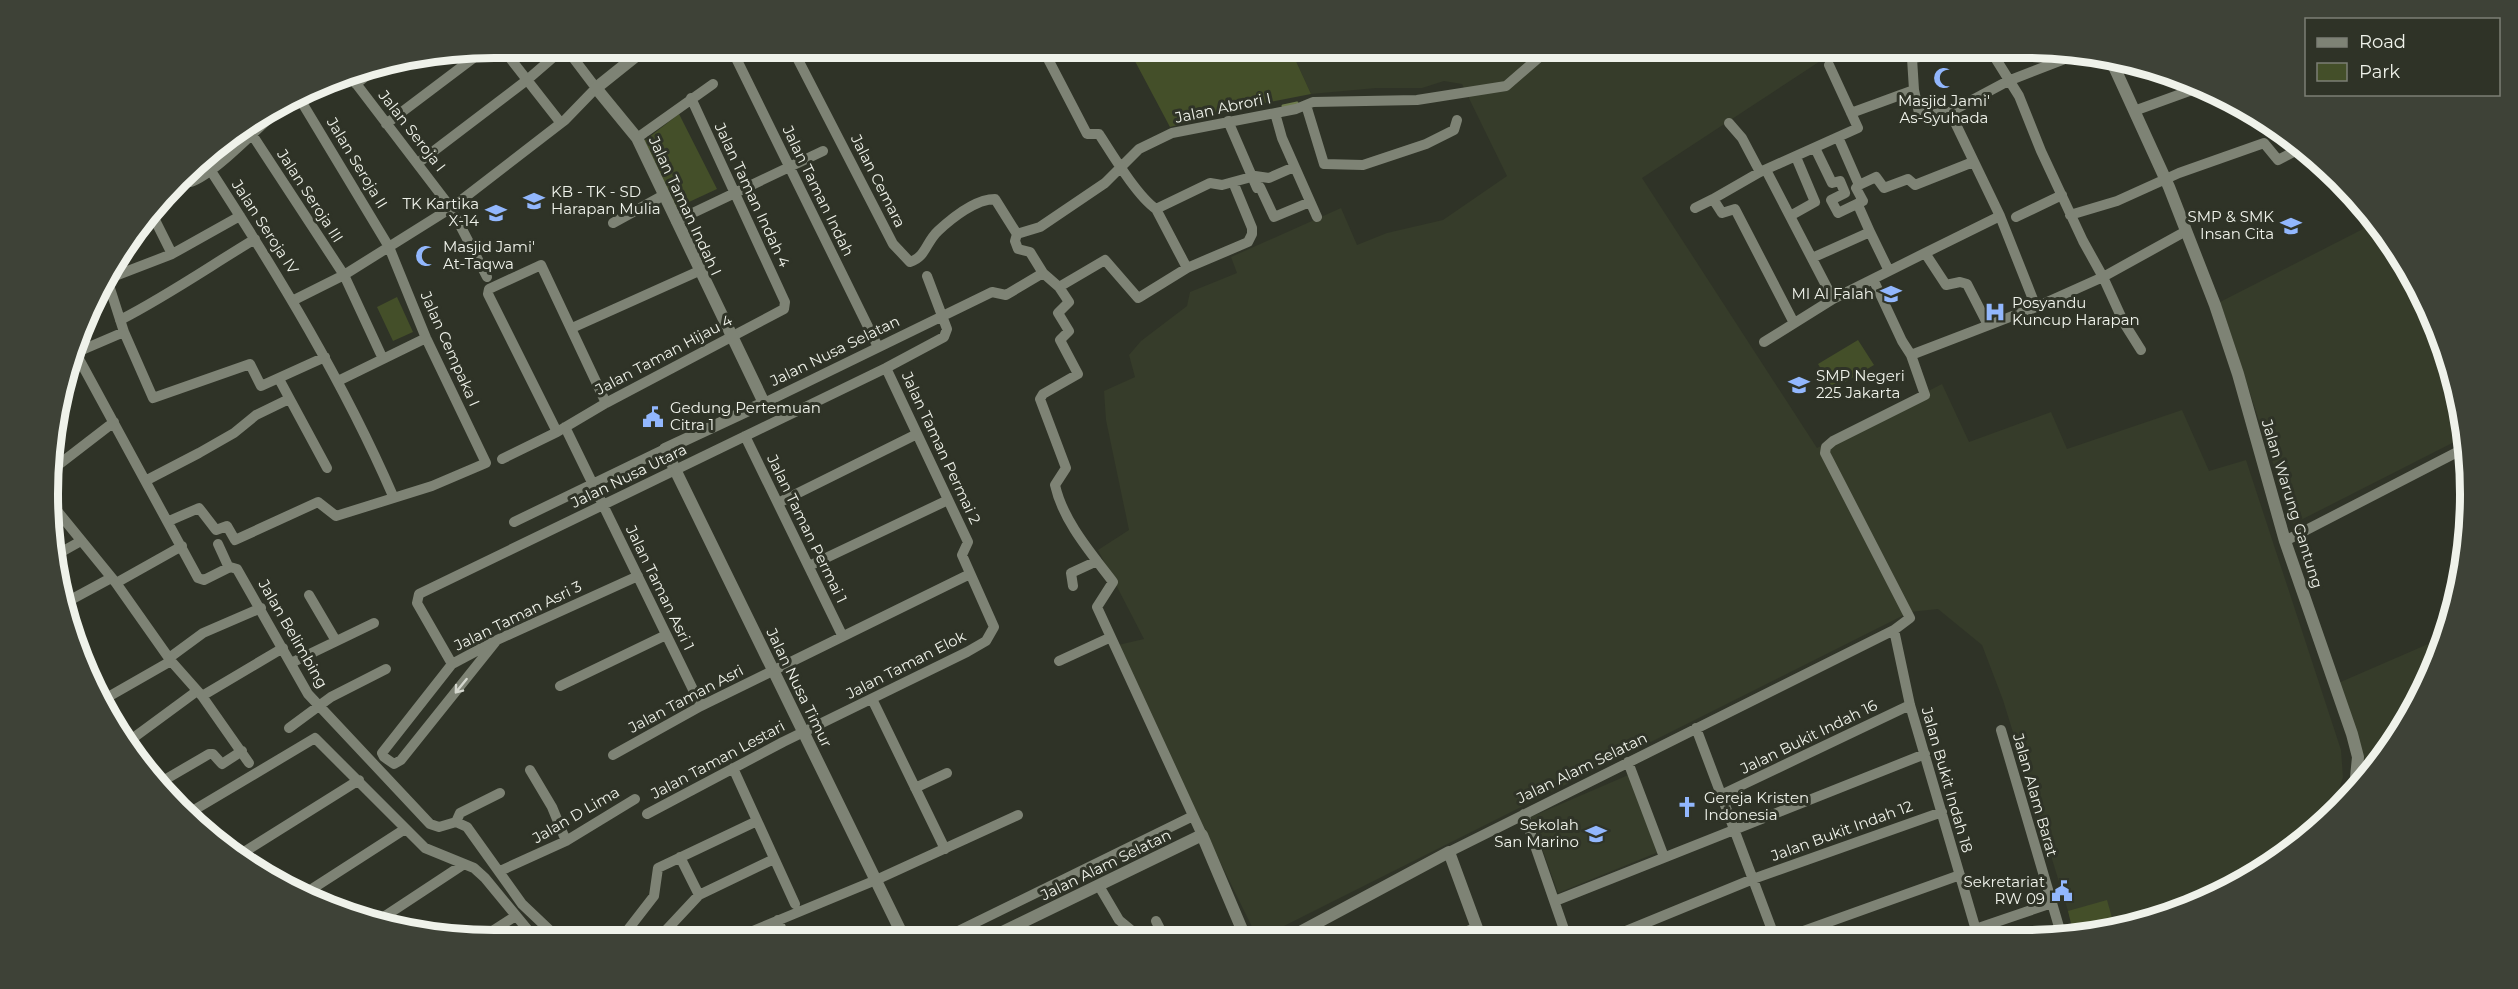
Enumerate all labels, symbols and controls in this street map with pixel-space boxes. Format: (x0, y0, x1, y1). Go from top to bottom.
legend (2305, 18, 2500, 96)
text: Road (2359, 31, 2406, 53)
text: Park (2359, 61, 2400, 83)
mosque icon: Masjid Jami' As-Syuhada (1932, 66, 1956, 90)
street label: Jalan Seroja I (374, 85, 450, 175)
street label: Jalan Abrori I (1172, 88, 1273, 127)
place label: Masjid Jami' As-Syuhada (1898, 91, 1990, 127)
street label: Jalan Seroja II (322, 113, 392, 212)
street label: Jalan Taman Indah 4 (710, 119, 794, 270)
street label: Jalan Taman Indah (778, 121, 858, 259)
street label: Jalan Cemara (846, 130, 910, 230)
street label: Jalan Taman Indah I (644, 132, 726, 278)
street label: Jalan Seroja III (273, 145, 348, 246)
street label: Jalan Seroja IV (227, 175, 303, 278)
place label: KB - TK - SD Harapan Mulia (551, 182, 661, 218)
school or university icon: KB - TK - SD Harapan Mulia (522, 189, 546, 213)
place label: TK Kartika X-14 (402, 194, 479, 230)
school or university icon: TK Kartika X-14 (484, 201, 508, 225)
place label: SMP & SMK Insan Cita (2188, 207, 2274, 243)
school or university icon: SMP & SMK Insan Cita (2279, 214, 2303, 238)
place label: Masjid Jami' At-Taqwa (443, 237, 535, 273)
mosque icon: Masjid Jami' At-Taqwa (414, 244, 438, 268)
school or university icon: MI Al Falah (1879, 282, 1903, 306)
place label: MI Al Falah (1791, 284, 1874, 303)
street label: Jalan Cempaka I (416, 288, 484, 409)
place label: Posyandu Kuncup Harapan (2012, 293, 2140, 329)
hospital icon: Posyandu Kuncup Harapan (1983, 300, 2007, 324)
street label: Jalan Taman Hijau 4 (591, 310, 736, 399)
street label: Jalan Nusa Selatan (766, 311, 903, 391)
place label: SMP Negeri 225 Jakarta (1816, 366, 1905, 402)
street label: Jalan Taman Permai 2 (897, 368, 985, 527)
school or university icon: SMP Negeri 225 Jakarta (1787, 373, 1811, 397)
place label: Gedung Pertemuan Citra 1 (670, 398, 821, 434)
public building icon: Gedung Pertemuan Citra 1 (641, 405, 665, 429)
street label: Jalan Warung Gantung (2257, 416, 2327, 591)
street label: Jalan Nusa Utara (567, 439, 690, 512)
street label: Jalan Taman Permai 1 (763, 451, 852, 606)
street label: Jalan Taman Asri 1 (622, 521, 699, 653)
street label: Jalan Belimbing (254, 575, 332, 691)
street label: Jalan Taman Asri 3 (450, 576, 585, 655)
street label: Jalan Nusa Timur (762, 624, 837, 751)
street label: Jalan Taman Elok (842, 626, 969, 703)
street label: Jalan Taman Asri (624, 660, 746, 737)
one-way arrow (454, 678, 467, 694)
street label: Jalan Bukit Indah 16 (1736, 695, 1880, 778)
street label: Jalan Bukit Indah 18 (1917, 704, 1977, 855)
street label: Jalan Taman Lestari (647, 716, 788, 803)
street label: Jalan Alam Selatan (1513, 728, 1650, 808)
street label: Jalan Alam Barat (2009, 730, 2062, 859)
street label: Jalan D Lima (528, 782, 623, 848)
place label: Gereja Kristen Indonesia (1704, 788, 1809, 824)
church icon: Gereja Kristen Indonesia (1675, 795, 1699, 819)
street label: Jalan Bukit Indah 12 (1767, 796, 1915, 865)
place label: Sekolah San Marino (1494, 815, 1579, 851)
school or university icon: Sekolah San Marino (1584, 822, 1608, 846)
street label: Jalan Alam Selatan (1037, 825, 1174, 905)
place label: Sekretariat RW 09 (1963, 872, 2045, 908)
public building icon: Sekretariat RW 09 (2050, 879, 2074, 903)

